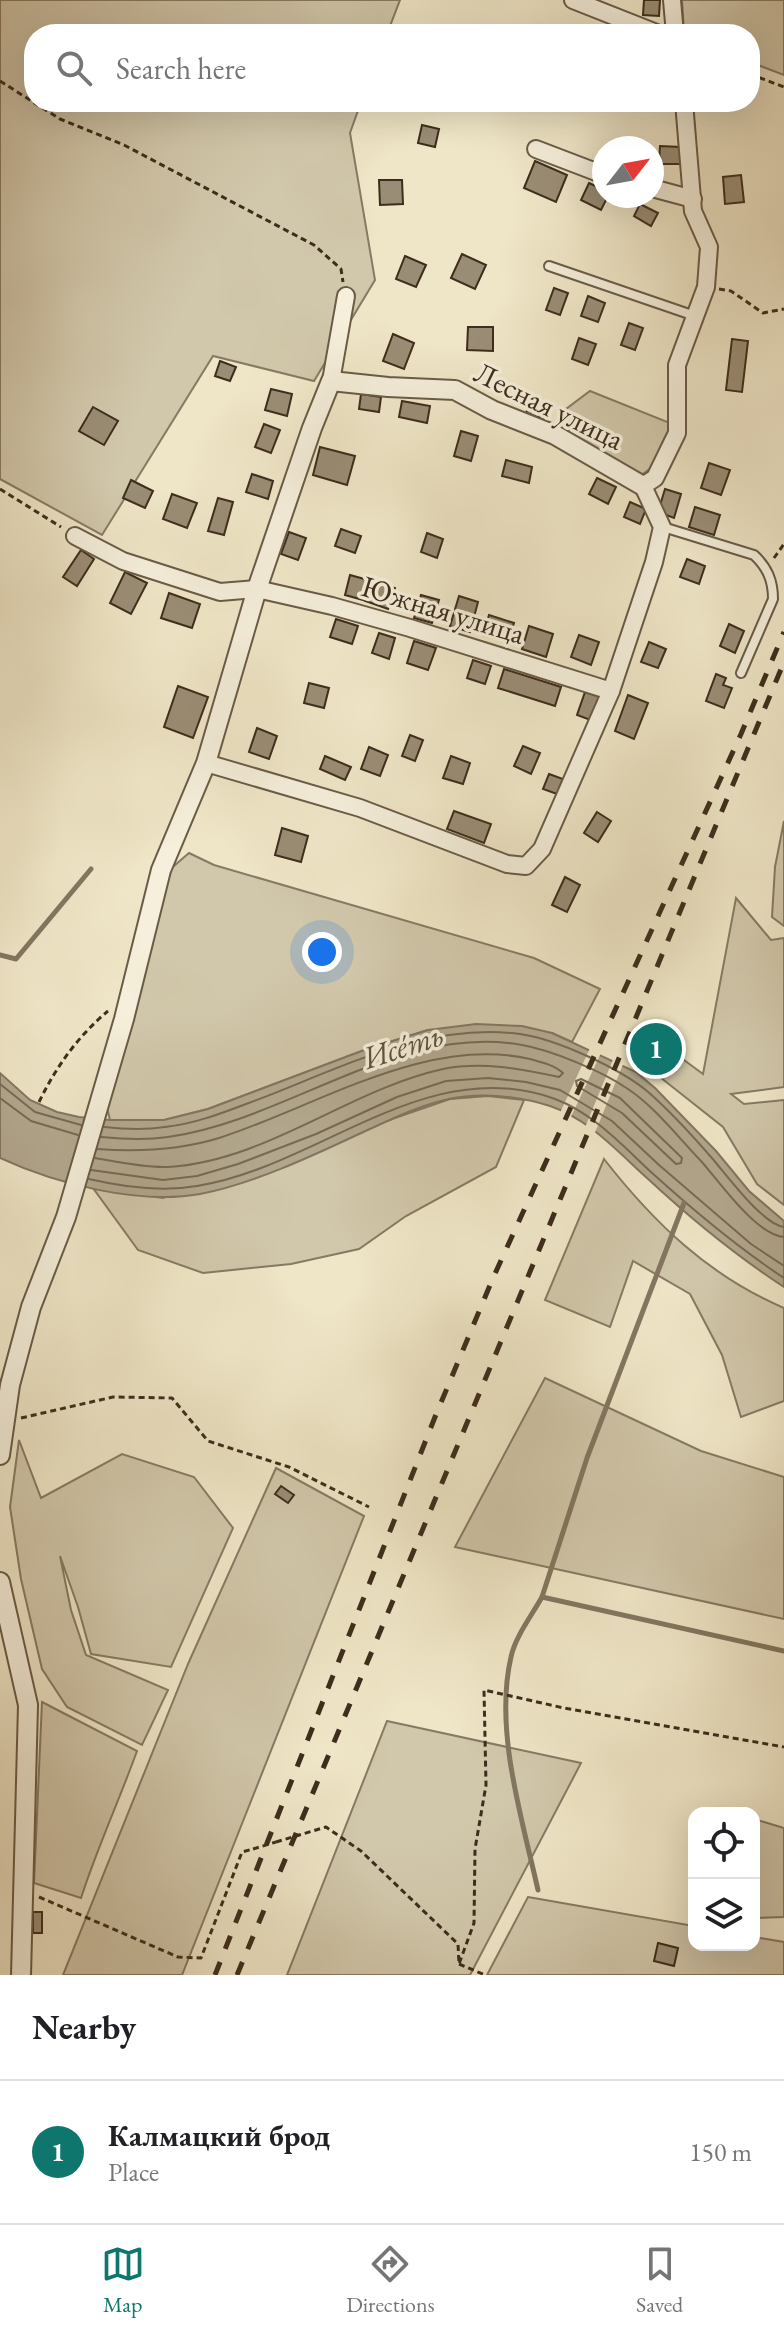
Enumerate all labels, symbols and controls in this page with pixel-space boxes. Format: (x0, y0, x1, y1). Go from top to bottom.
search box (24, 24, 760, 112)
icon: search (52, 46, 96, 90)
text: Search here (116, 49, 246, 88)
north arrow (592, 136, 664, 208)
street label: Лесная улица (468, 353, 630, 458)
street label: Южная улица (357, 566, 530, 653)
your location (302, 932, 342, 972)
water label: Исе́ть (356, 1013, 449, 1079)
pin: 1 (630, 1019, 682, 1079)
map controls (688, 1807, 760, 1951)
button: locate (688, 1807, 760, 1879)
button: layers (688, 1879, 760, 1951)
text: Nearby (32, 2005, 136, 2049)
text: Калмацкий брод (108, 2116, 330, 2155)
text: 1 (51, 2135, 65, 2169)
text: 150 m (689, 2135, 752, 2169)
text: Place (108, 2155, 159, 2189)
tab: Map (101, 2242, 145, 2319)
tab: Directions (346, 2242, 435, 2319)
tab: Saved (636, 2242, 683, 2319)

